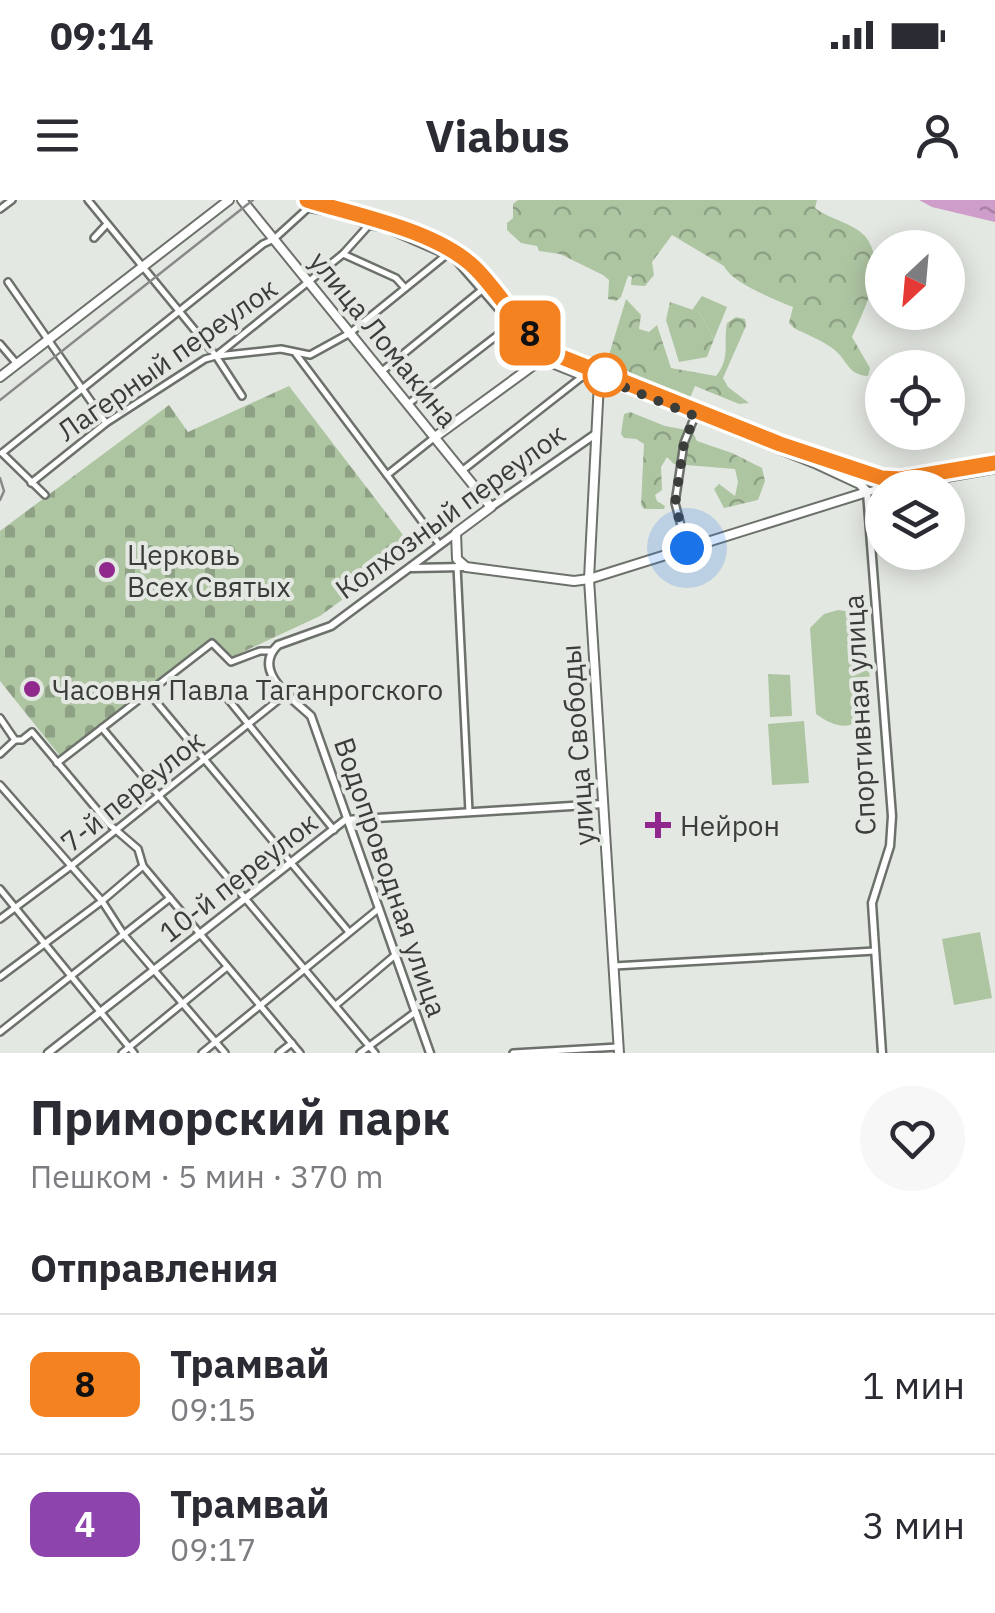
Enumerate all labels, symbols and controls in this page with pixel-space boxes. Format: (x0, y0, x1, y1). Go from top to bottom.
text: 09:14 (50, 11, 154, 60)
text: Viabus (425, 106, 570, 164)
icon: menu (30, 108, 85, 163)
icon: person (910, 108, 965, 163)
north arrow (865, 230, 965, 330)
map controls (865, 230, 965, 570)
street label: улица Ломакина (301, 243, 467, 435)
street label: Лагерный переулок (50, 269, 284, 449)
line badge: 8 (498, 300, 562, 366)
text: 8 (519, 310, 541, 356)
button: locate (865, 350, 965, 450)
unlabelled marker (584, 354, 626, 396)
street label: Колхозный переулок (328, 415, 572, 607)
button: layers (865, 470, 965, 570)
your location (662, 523, 712, 573)
place label: Церковь Всех Святых (127, 536, 291, 605)
marker: Церковь Всех Святых (96, 559, 118, 581)
street label: Спортивная улица (834, 594, 884, 836)
street label: улица Свободы (552, 643, 602, 847)
place label: Часовня Павла Таганрогского (52, 671, 443, 708)
marker: Часовня Павла Таганрогского (21, 678, 43, 700)
street label: 7-й переулок (53, 722, 211, 860)
street label: Водопроводная улица (326, 733, 456, 1021)
street label: 10-й переулок (151, 804, 325, 950)
place label: Нейрон (680, 807, 780, 844)
marker: Нейрон (645, 812, 671, 838)
text: Приморский парк (30, 1086, 450, 1148)
button: heart (860, 1086, 965, 1191)
text: Пешком · 5 мин · 370 m (30, 1155, 383, 1197)
text: Отправления (30, 1243, 278, 1292)
text: Трамвай (170, 1339, 330, 1388)
text: 1 мин (862, 1360, 965, 1409)
text: 8 (74, 1361, 96, 1407)
text: 09:15 (170, 1388, 256, 1430)
text: Трамвай (170, 1479, 330, 1528)
text: 3 мин (862, 1500, 965, 1549)
text: 4 (74, 1501, 96, 1547)
text: 09:17 (170, 1528, 256, 1570)

